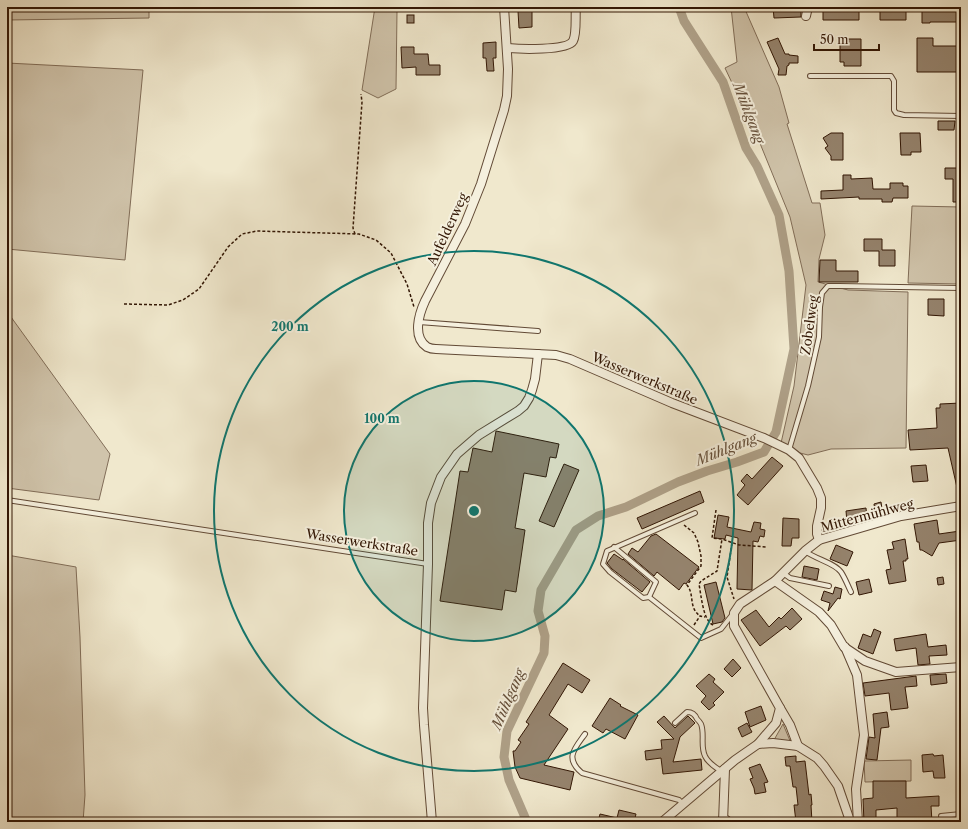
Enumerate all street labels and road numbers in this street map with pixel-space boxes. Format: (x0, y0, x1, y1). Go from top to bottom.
street label: Aufelderweg (423, 190, 471, 269)
street label: Zobelweg (797, 294, 821, 356)
street label: Wasserwerkstraße (589, 348, 700, 408)
street label: Mittermühlweg (819, 495, 915, 535)
street label: Wasserwerkstraße (304, 525, 419, 559)

